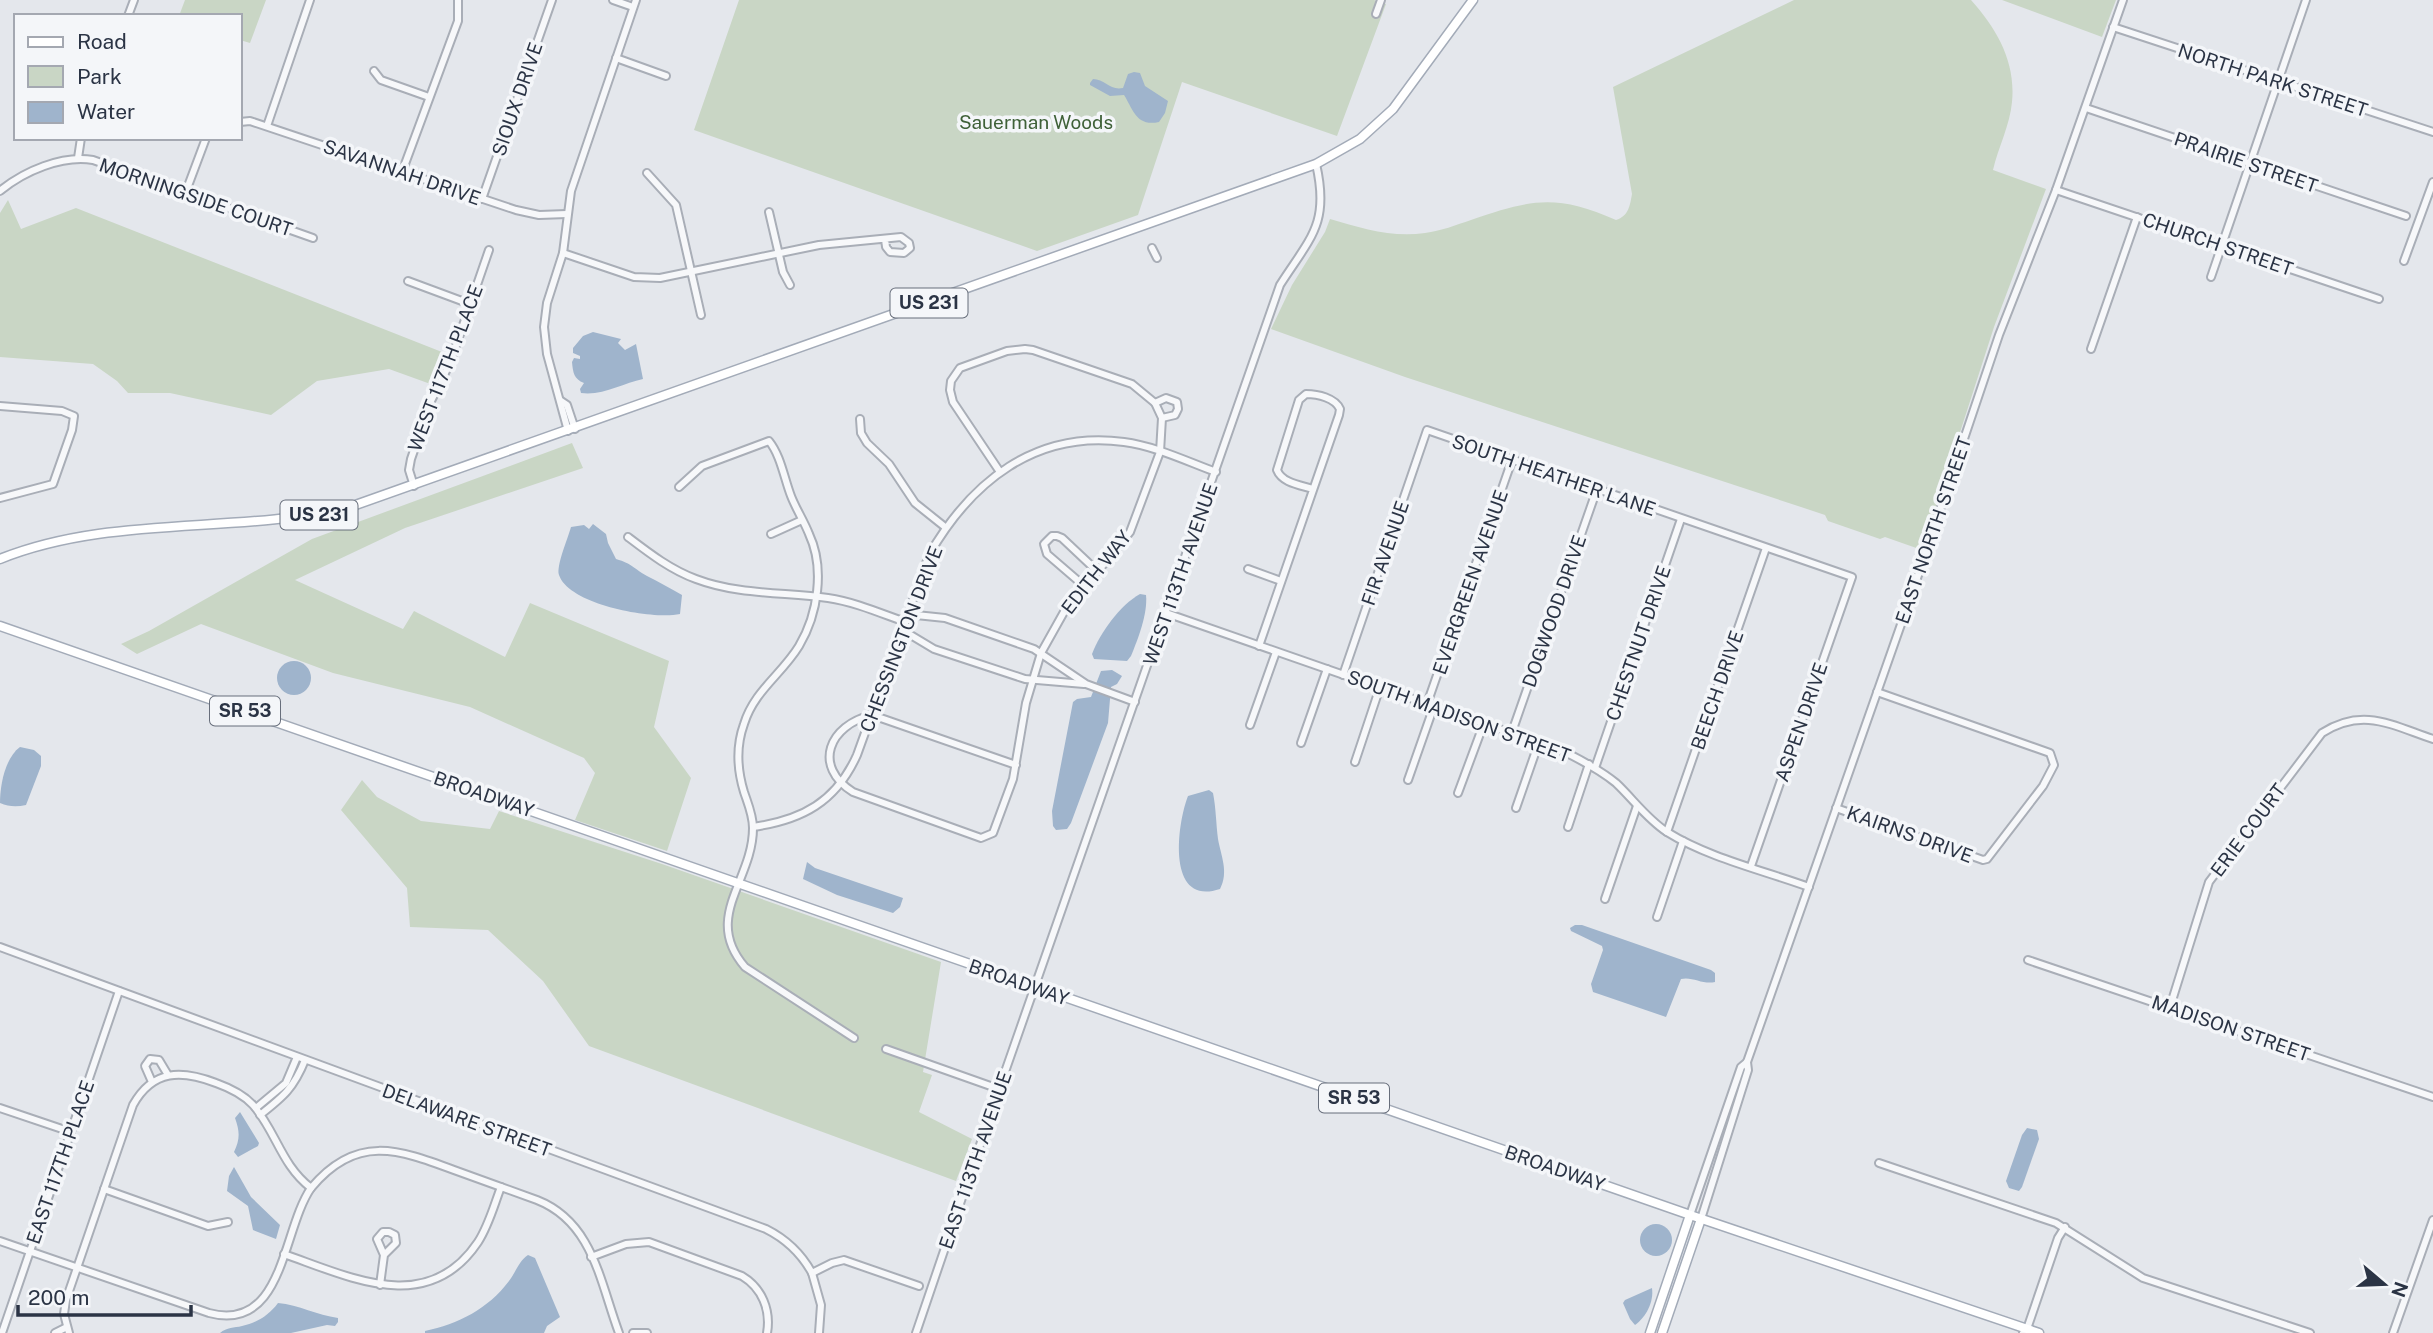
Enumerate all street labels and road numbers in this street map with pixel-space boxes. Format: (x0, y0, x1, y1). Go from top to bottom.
street label: SIOUX DRIVE (487, 39, 547, 159)
street label: NORTH PARK STREET (2175, 39, 2371, 121)
street label: PRAIRIE STREET (2171, 127, 2321, 197)
street label: SAVANNAH DRIVE (320, 135, 484, 209)
street label: MORNINGSIDE COURT (96, 154, 296, 240)
street label: CHURCH STREET (2140, 208, 2296, 280)
street label: WEST 117TH PLACE (403, 282, 487, 454)
road number: US 231 (890, 288, 968, 318)
street label: SOUTH HEATHER LANE (1449, 430, 1659, 520)
street label: EAST NORTH STREET (1891, 434, 1975, 626)
street label: WEST 113TH AVENUE (1138, 480, 1222, 668)
street label: EVERGREEN AVENUE (1428, 487, 1512, 677)
street label: FIR AVENUE (1357, 498, 1413, 608)
road number: US 231 (280, 500, 358, 530)
street label: EDITH WAY (1057, 525, 1136, 618)
street label: DOGWOOD DRIVE (1518, 532, 1590, 690)
street label: CHESSINGTON DRIVE (855, 543, 947, 735)
street label: CHESTNUT DRIVE (1601, 563, 1675, 723)
street label: BEECH DRIVE (1686, 627, 1748, 753)
street label: ASPEN DRIVE (1770, 659, 1832, 785)
street label: SOUTH MADISON STREET (1344, 665, 1574, 767)
road number: SR 53 (210, 696, 280, 726)
street label: BROADWAY (431, 767, 537, 822)
street label: ERIE COURT (2206, 779, 2290, 881)
street label: KAIRNS DRIVE (1844, 801, 1976, 867)
street label: BROADWAY (966, 955, 1072, 1010)
street label: MADISON STREET (2149, 991, 2313, 1065)
street label: EAST 113TH AVENUE (934, 1068, 1016, 1252)
street label: EAST 117TH PLACE (22, 1077, 98, 1247)
street label: DELAWARE STREET (379, 1079, 555, 1161)
road number: SR 53 (1319, 1084, 1389, 1112)
street label: BROADWAY (1502, 1141, 1608, 1196)

